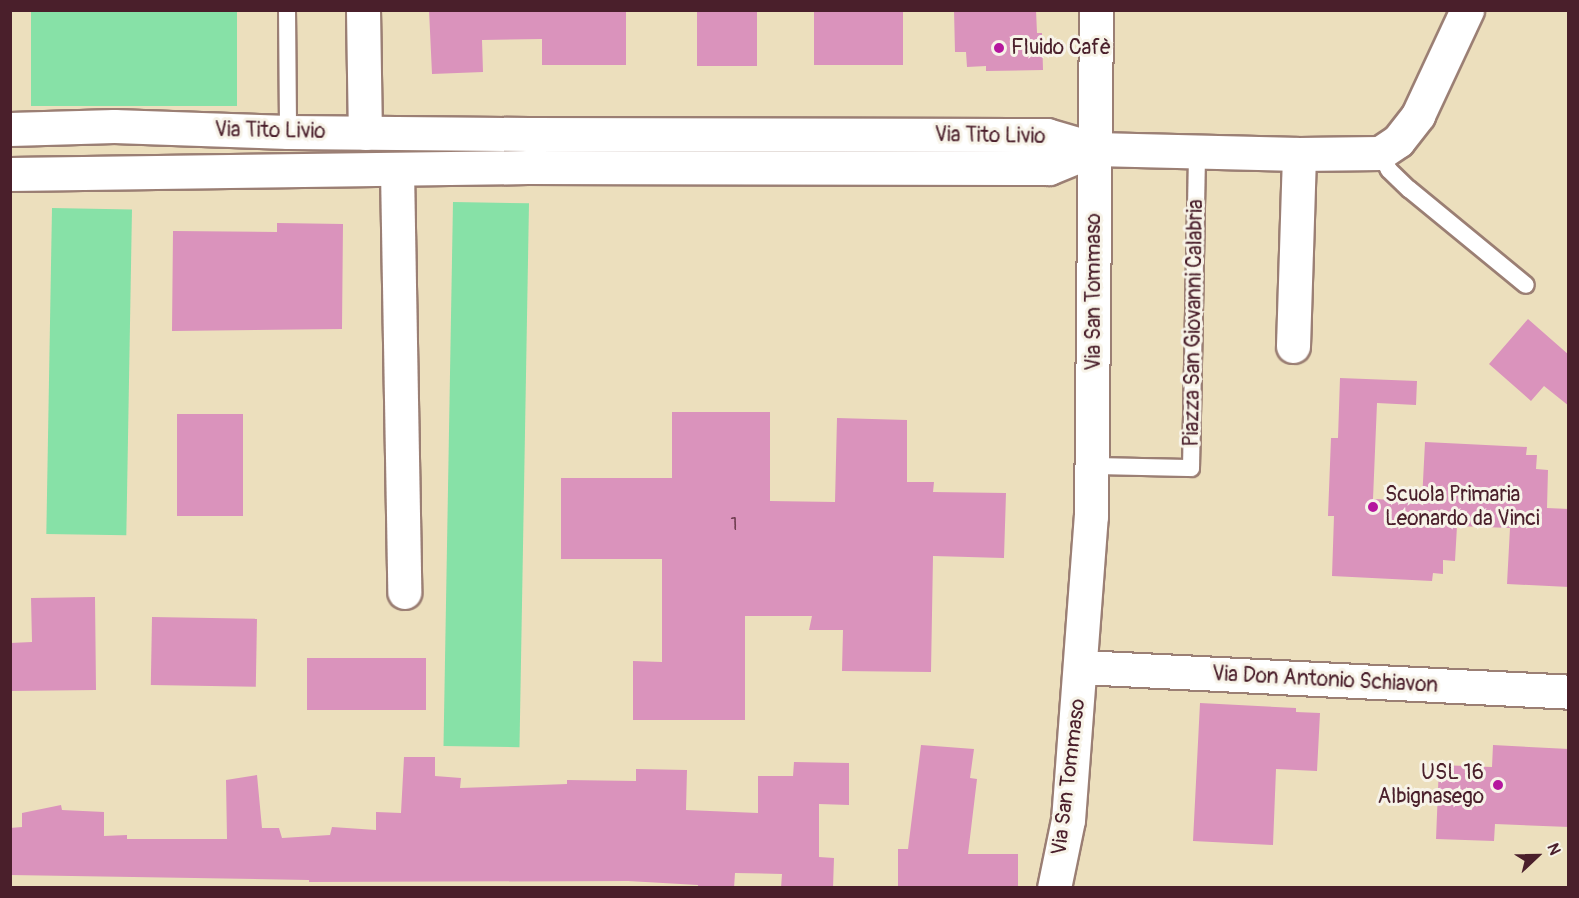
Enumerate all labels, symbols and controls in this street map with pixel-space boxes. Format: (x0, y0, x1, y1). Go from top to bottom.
place label: Fluido Cafè (1011, 35, 1111, 61)
marker: Fluido Cafè (992, 41, 1006, 55)
street label: Via Tito Livio (214, 117, 326, 145)
street label: Via Tito Livio (934, 122, 1046, 150)
street label: Piazza San Giovanni Calabria (1179, 199, 1209, 447)
street label: Via San Tommaso (1081, 213, 1107, 371)
place label: Scuola Primaria Leonardo da Vinci (1385, 482, 1540, 532)
marker: Scuola Primaria Leonardo da Vinci (1366, 500, 1380, 514)
house number: 1 (730, 514, 738, 536)
street label: Via Don Antonio Schiavon (1211, 661, 1439, 699)
street label: Via San Tommaso (1047, 697, 1091, 857)
place label: USL 16 Albignasego (1378, 760, 1484, 810)
marker: USL 16 Albignasego (1489, 776, 1507, 794)
north arrow (1507, 826, 1567, 886)
text: N (1542, 840, 1565, 858)

